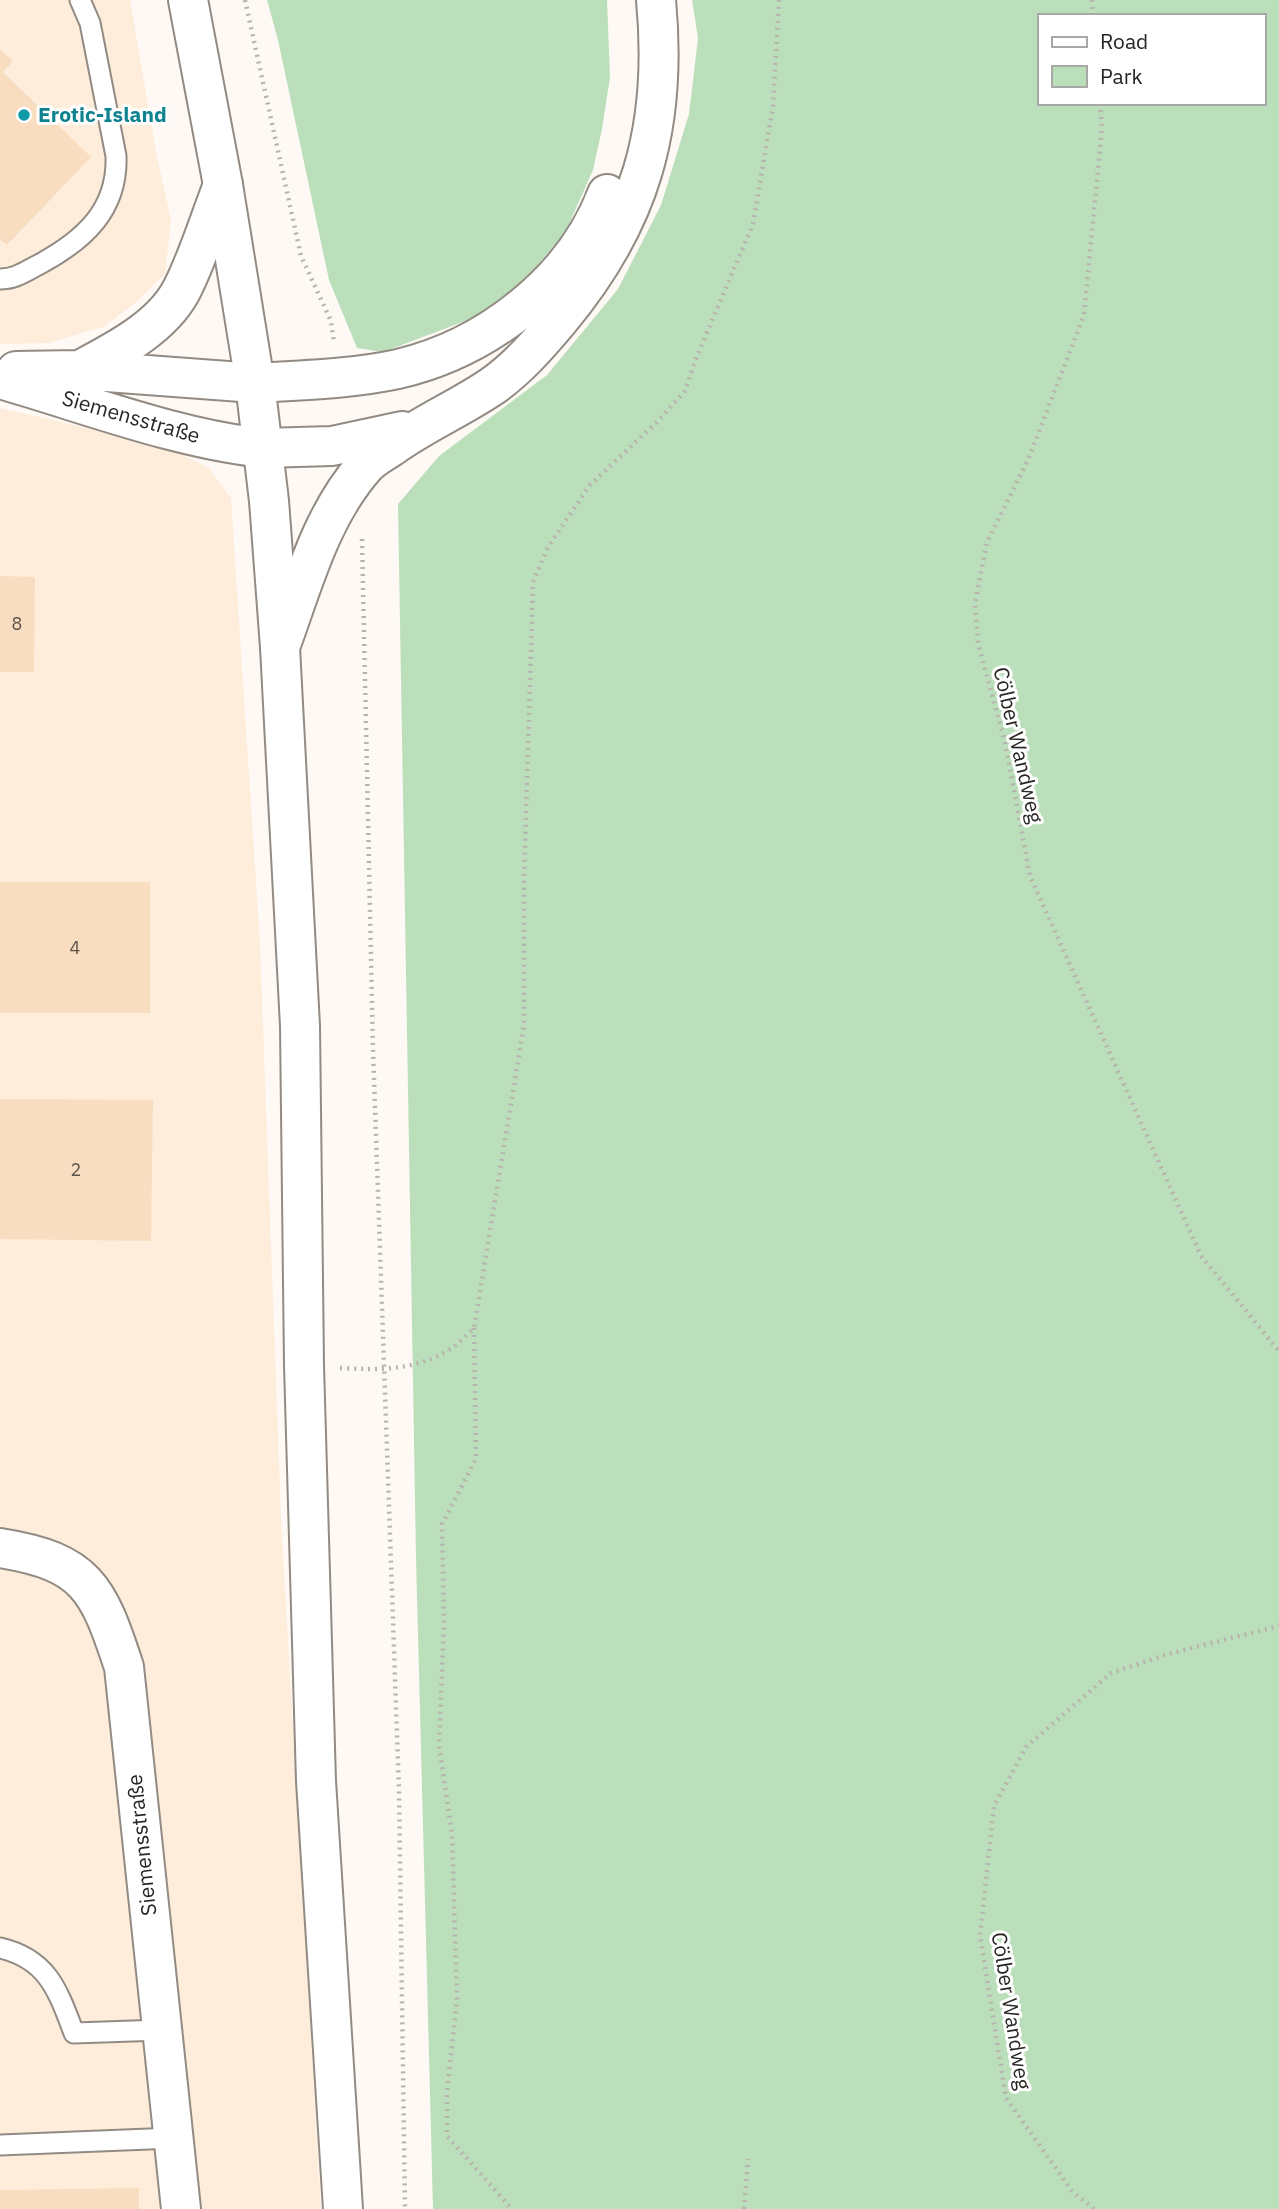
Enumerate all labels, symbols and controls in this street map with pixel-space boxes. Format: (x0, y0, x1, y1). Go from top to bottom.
legend (1038, 14, 1265, 105)
text: Road (1100, 27, 1148, 55)
text: Park (1100, 62, 1143, 90)
place label: Erotic-Island (38, 100, 167, 128)
marker: Erotic-Island (16, 107, 32, 123)
street label: Siemensstraße (59, 383, 203, 449)
house number: 8 (12, 612, 22, 635)
street label: Cölber Wandweg (987, 664, 1051, 826)
house number: 4 (70, 936, 81, 959)
house number: 2 (71, 1158, 81, 1181)
street label: Siemensstraße (120, 1773, 162, 1917)
street label: Cölber Wandweg (986, 1930, 1038, 2092)

